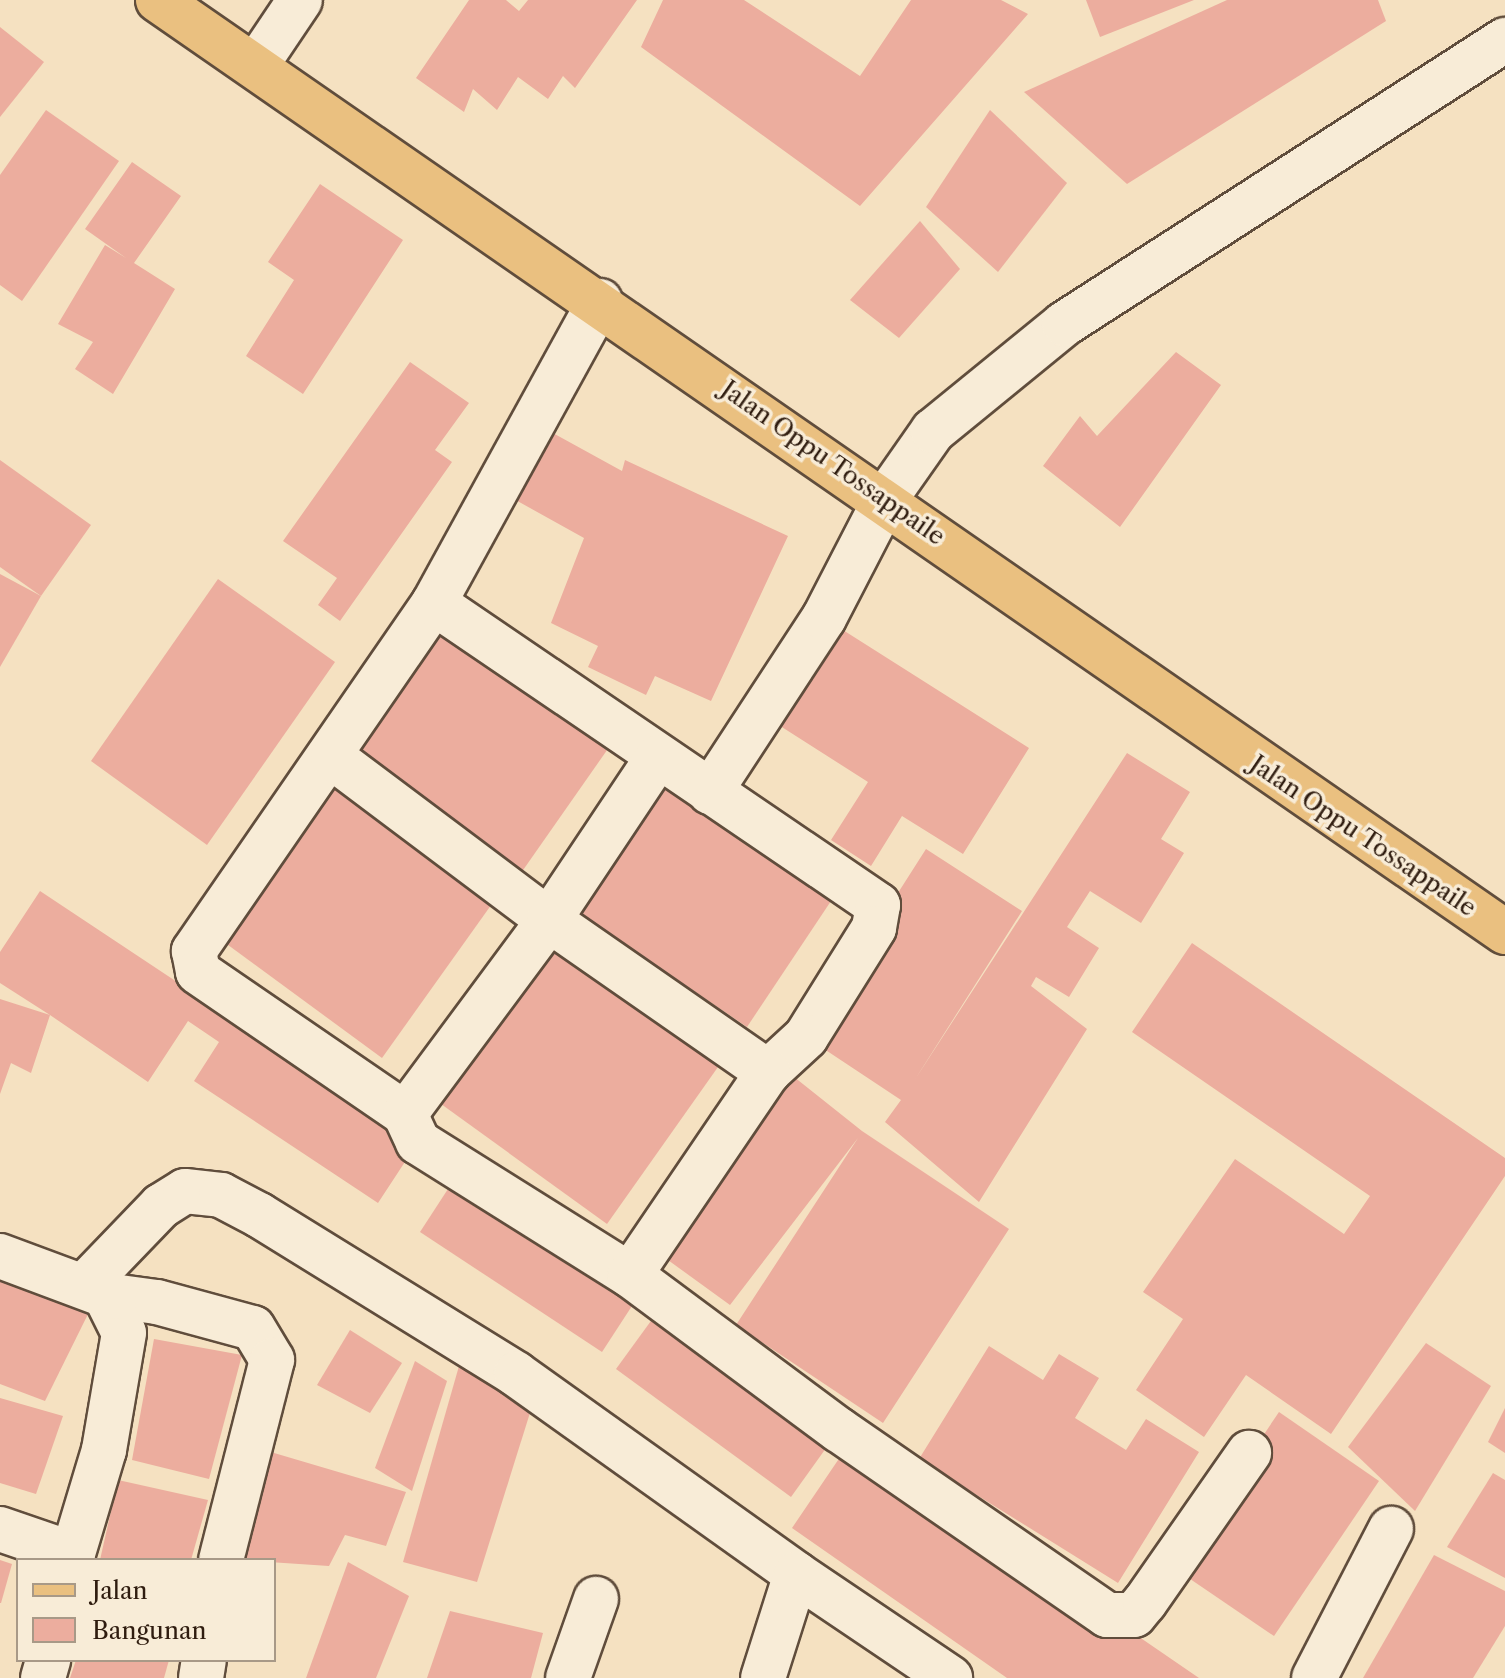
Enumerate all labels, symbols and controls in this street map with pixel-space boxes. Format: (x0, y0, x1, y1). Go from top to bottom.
street label: Jalan Oppu Tossappaile (715, 375, 951, 551)
street label: Jalan Oppu Tossappaile (1244, 749, 1482, 923)
legend (16, 1558, 276, 1662)
text: Jalan (92, 1576, 148, 1605)
text: Bangunan (92, 1616, 207, 1645)

